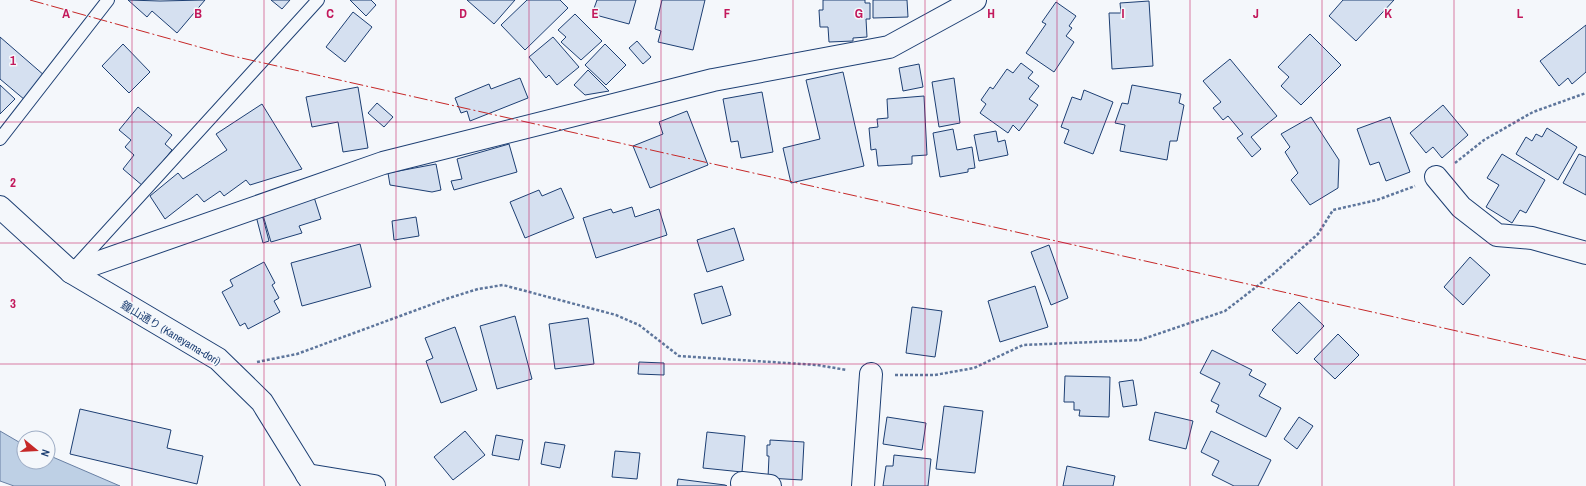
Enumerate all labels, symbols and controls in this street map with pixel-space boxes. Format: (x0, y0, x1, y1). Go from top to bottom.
text: A (62, 5, 70, 22)
text: B (194, 5, 202, 22)
text: C (326, 5, 334, 22)
text: D (459, 5, 467, 22)
text: E (591, 5, 599, 22)
text: F (724, 5, 731, 22)
text: G (855, 5, 863, 22)
text: H (987, 5, 995, 22)
text: I (1122, 5, 1125, 22)
text: J (1253, 5, 1259, 22)
text: K (1384, 5, 1392, 22)
text: L (1517, 5, 1524, 22)
text: 1 (10, 52, 16, 69)
text: 2 (10, 174, 16, 191)
text: 3 (10, 295, 16, 312)
street label: 鐘山通り (Kaneyama-dori) (118, 298, 224, 368)
north arrow (16, 430, 56, 470)
text: N (38, 448, 53, 458)

